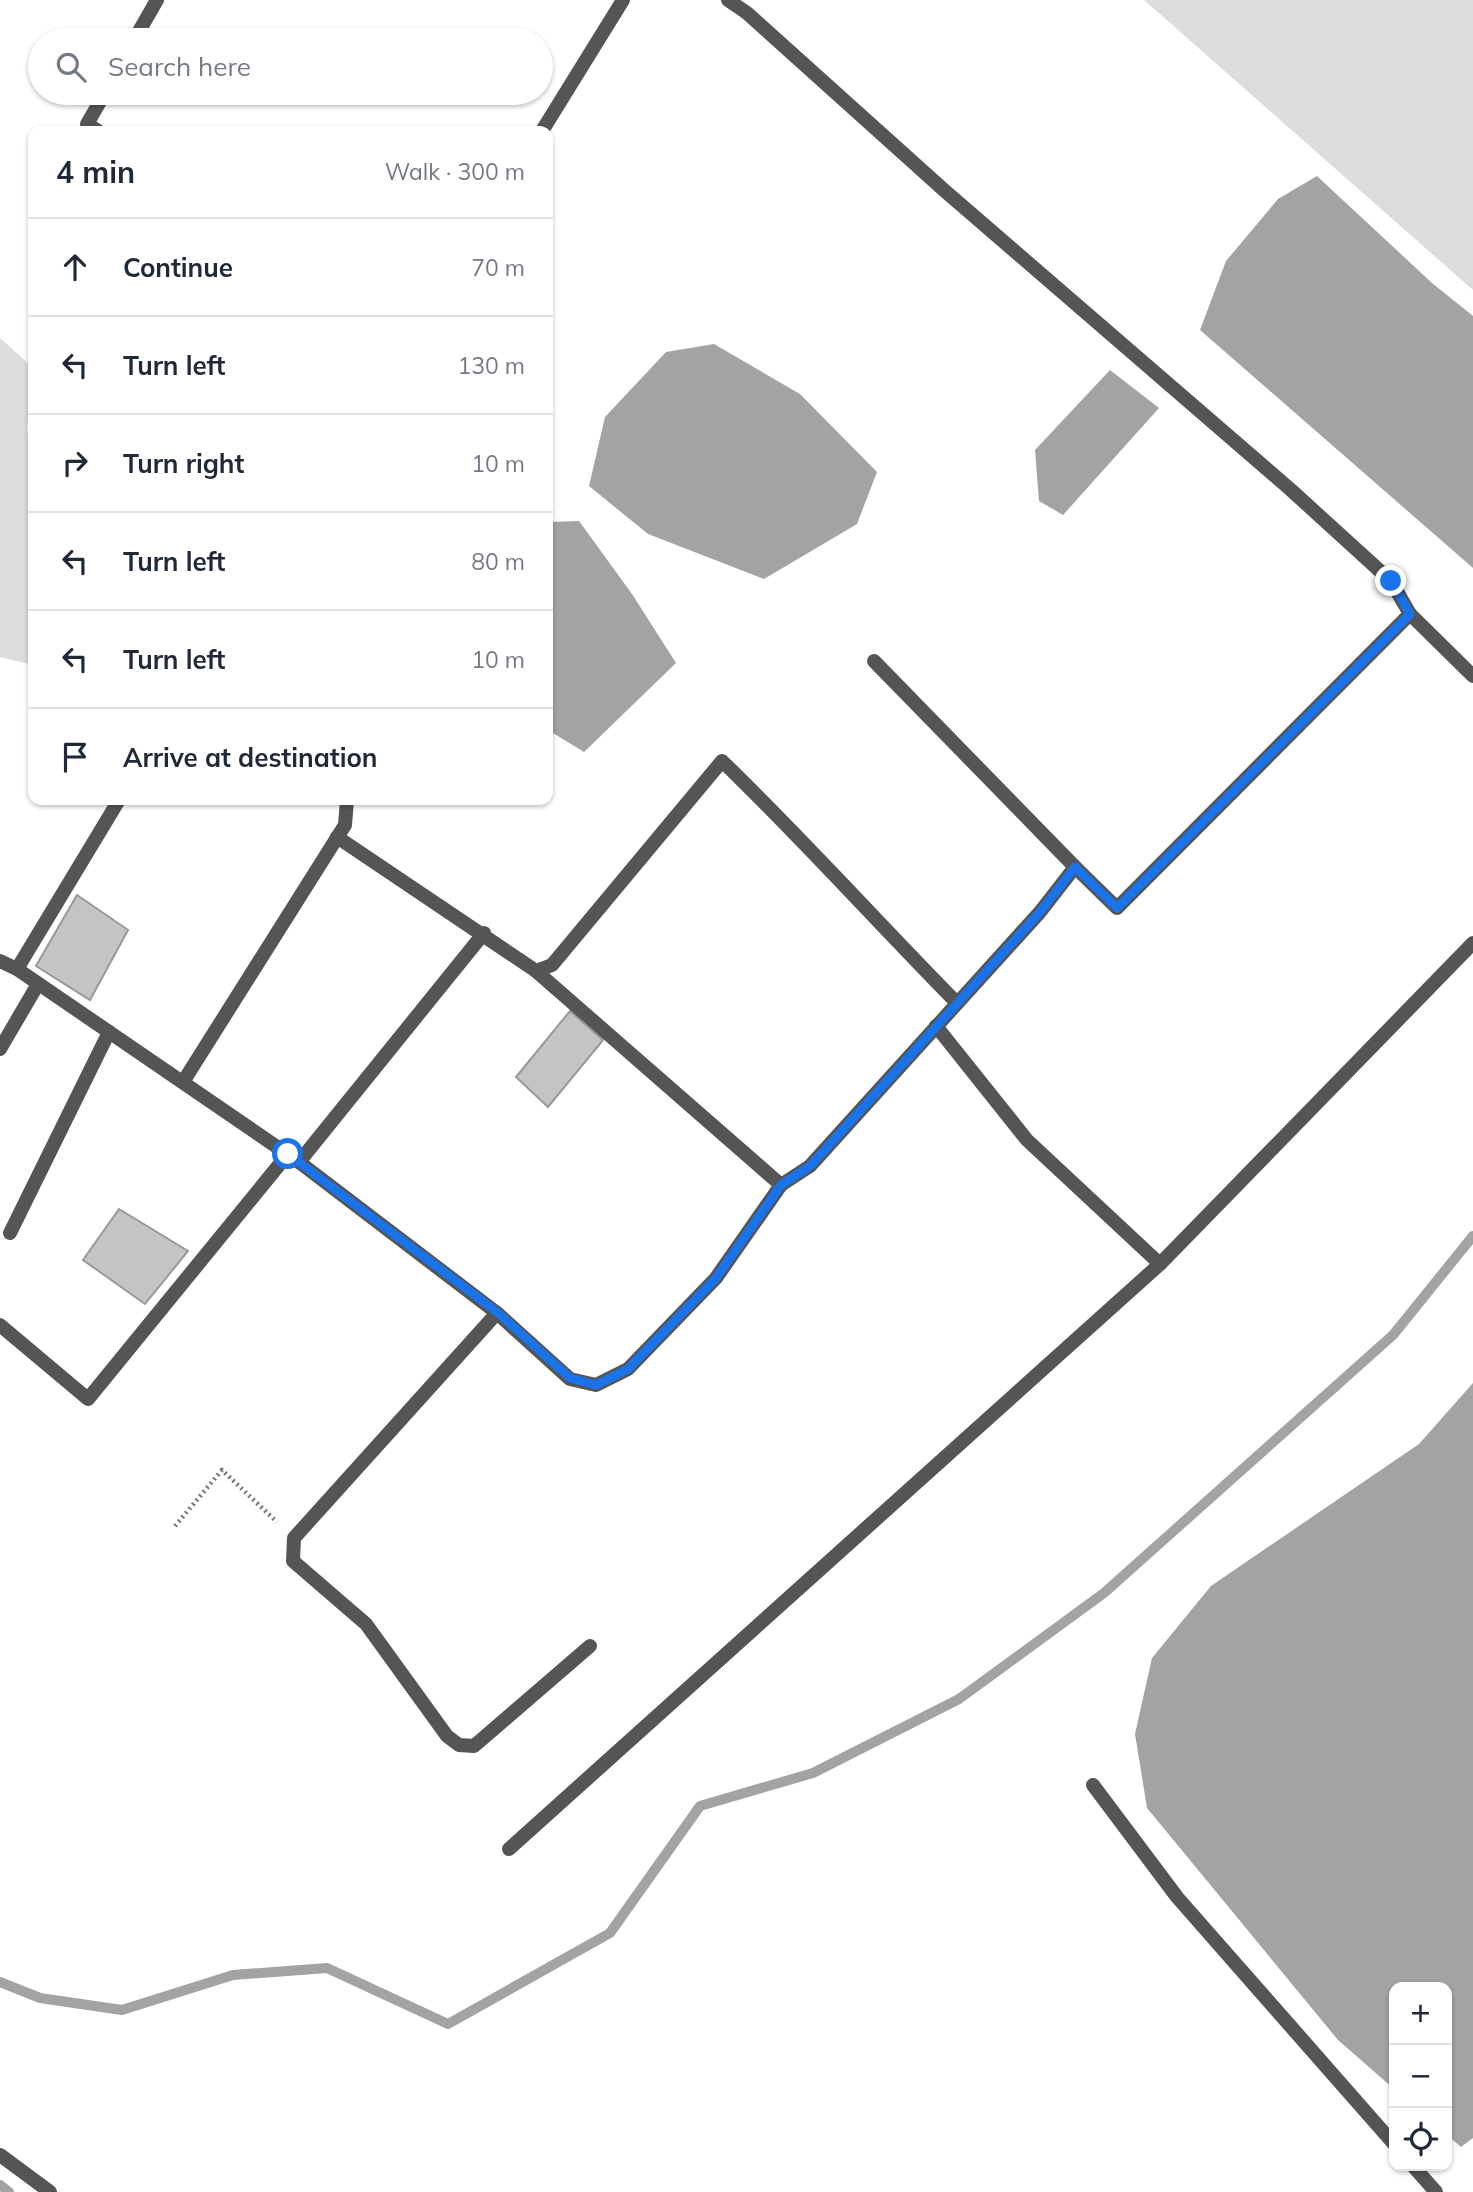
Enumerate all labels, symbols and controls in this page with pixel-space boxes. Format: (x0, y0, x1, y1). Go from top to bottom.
search box (28, 28, 553, 105)
icon: search (52, 48, 90, 86)
text: Search here (108, 50, 251, 83)
text: 4 min (56, 153, 135, 191)
text: Walk · 300 m (385, 157, 525, 186)
icon: ahead (56, 248, 94, 286)
text: Continue (123, 251, 233, 284)
text: 70 m (471, 253, 525, 282)
icon: left (56, 346, 94, 384)
text: Turn left (123, 349, 225, 382)
text: 130 m (457, 351, 525, 380)
icon: right (56, 444, 94, 482)
text: Turn right (123, 447, 244, 480)
text: 10 m (471, 449, 525, 478)
icon: left (56, 542, 94, 580)
text: Turn left (123, 545, 225, 578)
text: 80 m (471, 547, 525, 576)
route end (1375, 565, 1406, 596)
icon: left (56, 640, 94, 678)
text: Turn left (123, 643, 225, 676)
text: 10 m (471, 645, 525, 674)
icon: arrive (56, 738, 94, 776)
text: Arrive at destination (123, 741, 378, 774)
route start (272, 1138, 303, 1169)
map controls (1389, 1982, 1452, 2171)
button: + (1389, 1982, 1452, 2045)
button: − (1389, 2045, 1452, 2108)
button: locate (1389, 2108, 1452, 2171)

